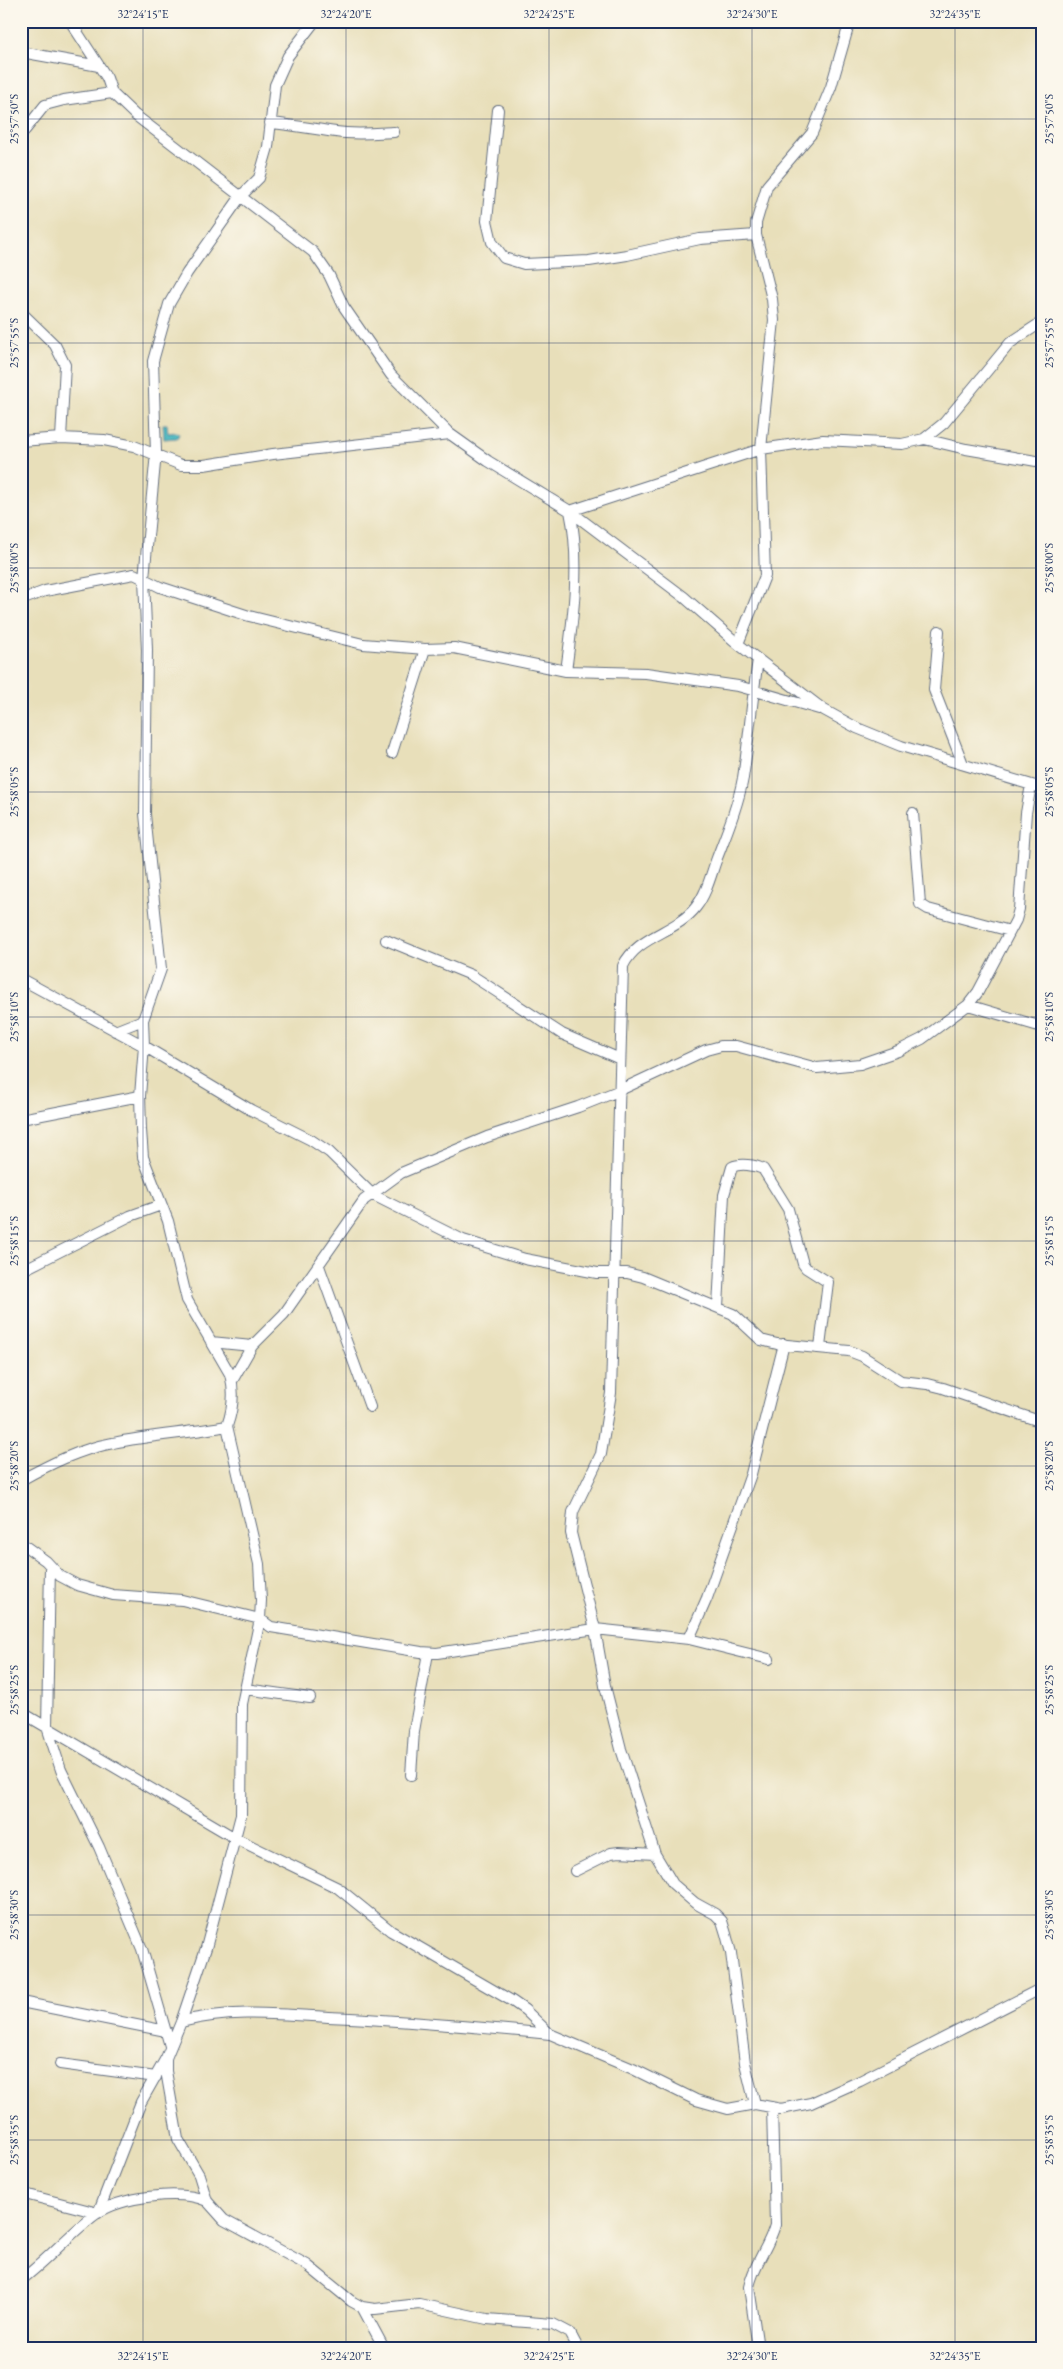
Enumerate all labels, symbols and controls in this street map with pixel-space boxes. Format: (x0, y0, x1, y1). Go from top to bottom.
text: 32°24'15"E (117, 6, 169, 22)
text: 32°24'20"E (320, 6, 372, 22)
text: 32°24'25"E (523, 6, 575, 22)
text: 32°24'30"E (726, 6, 778, 22)
text: 32°24'35"E (929, 6, 981, 22)
text: 25°57'50"S (6, 94, 22, 144)
text: 25°57'50"S (1041, 94, 1057, 144)
text: 25°57'55"S (6, 318, 22, 368)
text: 25°57'55"S (1041, 318, 1057, 368)
text: 25°58'00"S (6, 543, 22, 593)
text: 25°58'00"S (1041, 543, 1057, 593)
text: 25°58'05"S (6, 767, 22, 817)
text: 25°58'05"S (1041, 767, 1057, 817)
text: 25°58'10"S (6, 992, 22, 1042)
text: 25°58'10"S (1041, 992, 1057, 1042)
text: 25°58'15"S (6, 1216, 22, 1266)
text: 25°58'15"S (1041, 1216, 1057, 1266)
text: 25°58'20"S (6, 1441, 22, 1491)
text: 25°58'20"S (1041, 1441, 1057, 1491)
text: 25°58'25"S (6, 1665, 22, 1715)
text: 25°58'25"S (1041, 1665, 1057, 1715)
text: 25°58'30"S (6, 1890, 22, 1940)
text: 25°58'30"S (1041, 1890, 1057, 1940)
text: 25°58'35"S (6, 2115, 22, 2165)
text: 25°58'35"S (1041, 2115, 1057, 2165)
text: 32°24'15"E (117, 2348, 169, 2364)
text: 32°24'20"E (320, 2348, 372, 2364)
text: 32°24'25"E (523, 2348, 575, 2364)
text: 32°24'30"E (726, 2348, 778, 2364)
text: 32°24'35"E (929, 2348, 981, 2364)

